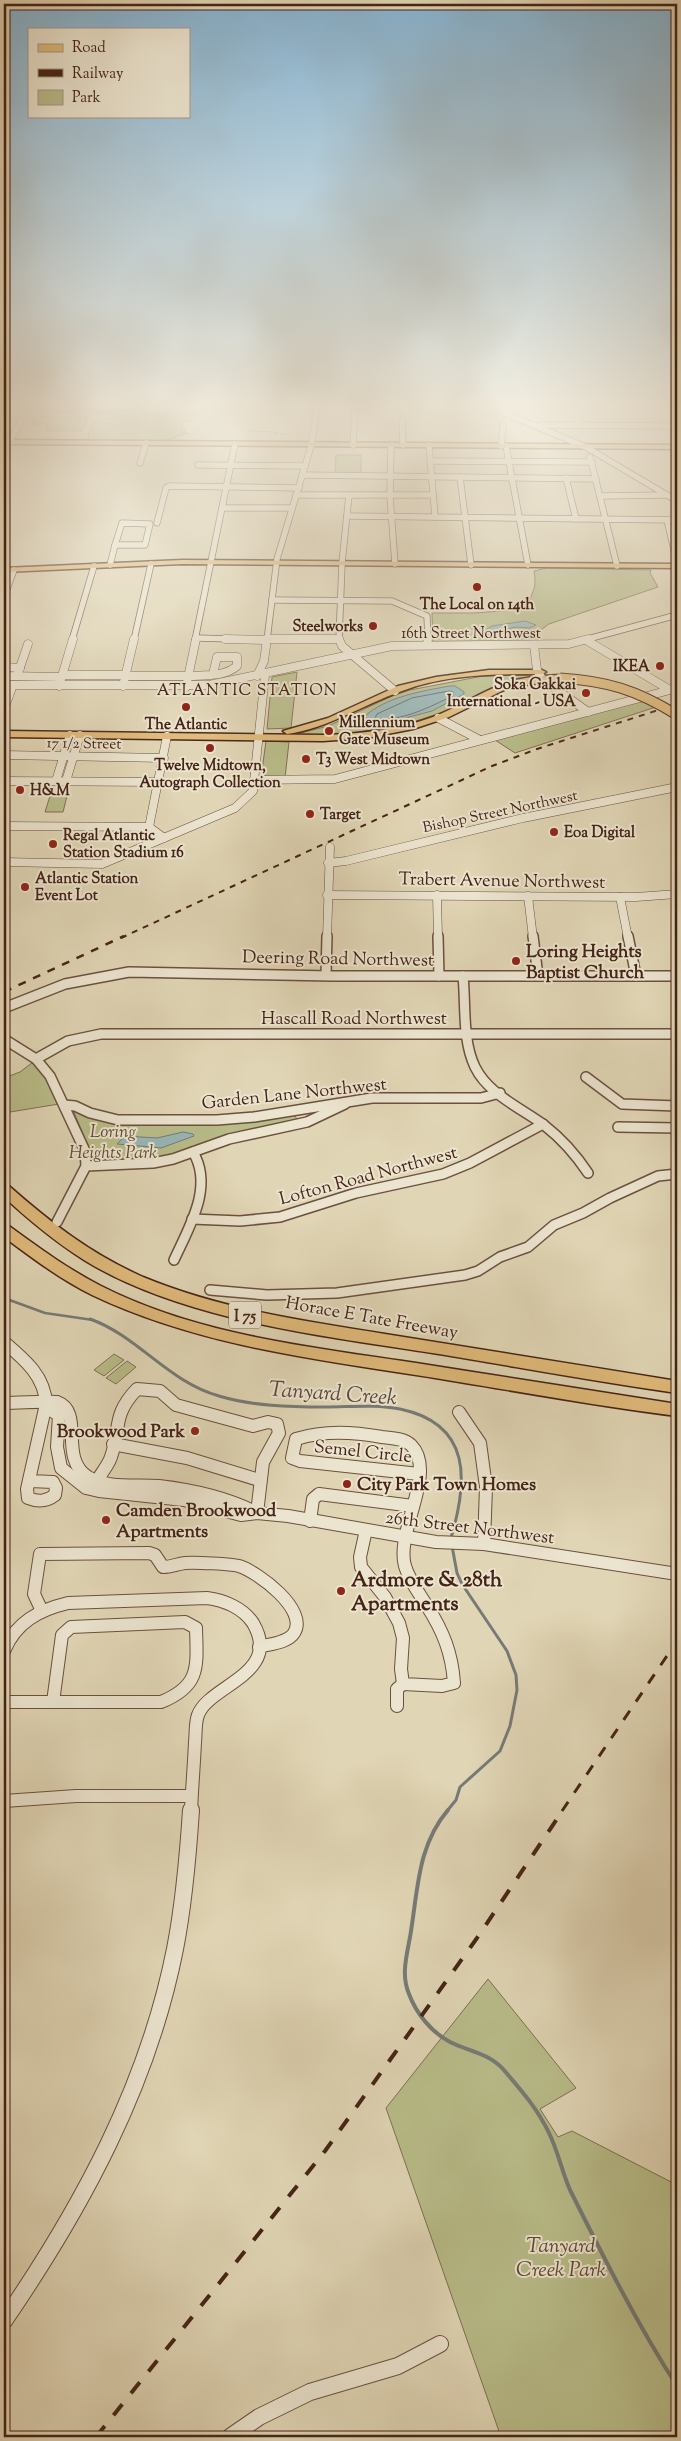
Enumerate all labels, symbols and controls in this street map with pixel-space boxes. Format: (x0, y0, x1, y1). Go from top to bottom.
legend (28, 28, 190, 118)
text: Road (72, 38, 106, 59)
text: Railway (72, 64, 124, 85)
text: Park (72, 88, 101, 109)
marker: The Local on 14th (471, 581, 483, 593)
place label: The Local on 14th (420, 595, 534, 616)
place label: Steelworks (292, 617, 363, 638)
marker: Steelworks (367, 620, 379, 632)
street label: 16th Street Northwest (401, 624, 541, 645)
place label: IKEA (613, 657, 651, 678)
marker: IKEA (654, 660, 666, 672)
place label: Soka Gakkai International - USA (447, 675, 577, 713)
district label: ATLANTIC STATION (157, 680, 337, 703)
marker: Soka Gakkai International - USA (580, 687, 592, 699)
marker: The Atlantic (180, 701, 192, 713)
place label: Millennium Gate Museum (339, 713, 430, 751)
place label: The Atlantic (145, 715, 227, 736)
marker: Millennium Gate Museum (323, 725, 335, 737)
street label: 17 1/2 Street (46, 733, 122, 756)
marker: Twelve Midtown, Autograph Collection (204, 742, 216, 754)
place label: T3 West Midtown (316, 750, 430, 771)
marker: T3 West Midtown (300, 753, 312, 765)
place label: Twelve Midtown, Autograph Collection (139, 756, 281, 794)
place label: H&M (30, 781, 70, 802)
marker: H&M (14, 784, 26, 796)
street label: Bishop Street Northwest (421, 786, 580, 839)
place label: Target (320, 805, 362, 826)
marker: Target (304, 808, 316, 820)
place label: Eoa Digital (564, 823, 636, 844)
place label: Regal Atlantic Station Stadium 16 (63, 826, 184, 864)
marker: Eoa Digital (548, 826, 560, 838)
marker: Regal Atlantic Station Stadium 16 (47, 838, 59, 850)
street label: Trabert Avenue Northwest (398, 867, 606, 897)
place label: Atlantic Station Event Lot (35, 869, 139, 907)
marker: Atlantic Station Event Lot (19, 881, 31, 893)
place label: Loring Heights Baptist Church (526, 940, 645, 987)
street label: Deering Road Northwest (242, 945, 434, 975)
marker: Loring Heights Baptist Church (510, 955, 522, 967)
street label: Hascall Road Northwest (261, 1007, 447, 1033)
street label: Garden Lane Northwest (200, 1072, 388, 1118)
park label: Loring Heights Park (69, 1120, 157, 1167)
street label: Lofton Road Northwest (277, 1141, 461, 1213)
street label: Horace E Tate Freeway (283, 1291, 460, 1347)
road number: I 75 (229, 1302, 261, 1328)
water label: Tanyard Creek (268, 1375, 398, 1415)
place label: Brookwood Park (57, 1420, 185, 1446)
marker: Brookwood Park (189, 1425, 201, 1437)
street label: Semel Circle (313, 1435, 413, 1471)
place label: City Park Town Homes (357, 1473, 536, 1499)
marker: City Park Town Homes (341, 1478, 353, 1490)
place label: Camden Brookwood Apartments (116, 1499, 277, 1546)
street label: 26th Street Northwest (384, 1506, 556, 1552)
marker: Camden Brookwood Apartments (100, 1514, 112, 1526)
place label: Ardmore & 28th Apartments (351, 1566, 503, 1620)
marker: Ardmore & 28th Apartments (335, 1585, 347, 1597)
park label: Tanyard Creek Park (516, 2232, 607, 2286)

